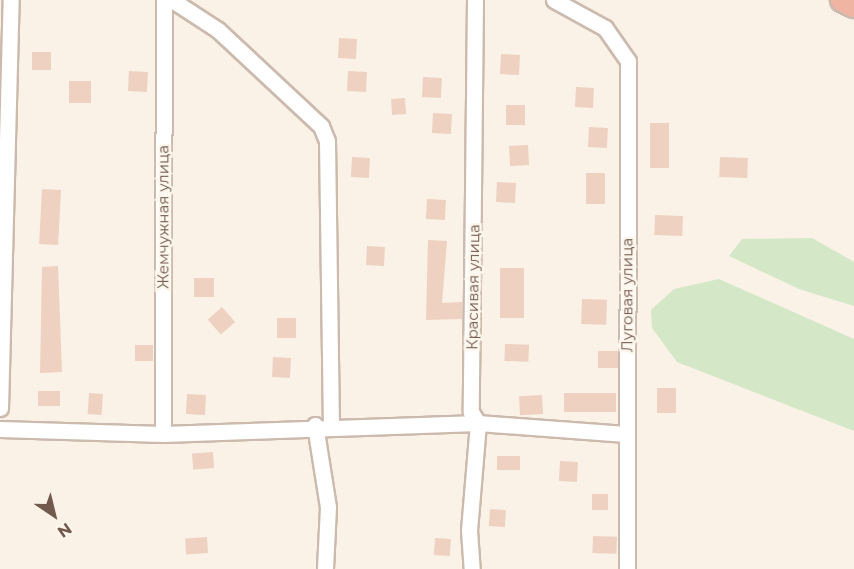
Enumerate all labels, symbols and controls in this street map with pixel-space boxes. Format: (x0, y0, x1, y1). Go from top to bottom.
street label: Жемчужная улица (154, 145, 172, 289)
street label: Красивая улица (463, 224, 483, 350)
street label: Луговая улица (618, 238, 636, 352)
north arrow (24, 485, 84, 545)
text: N (54, 519, 75, 542)

